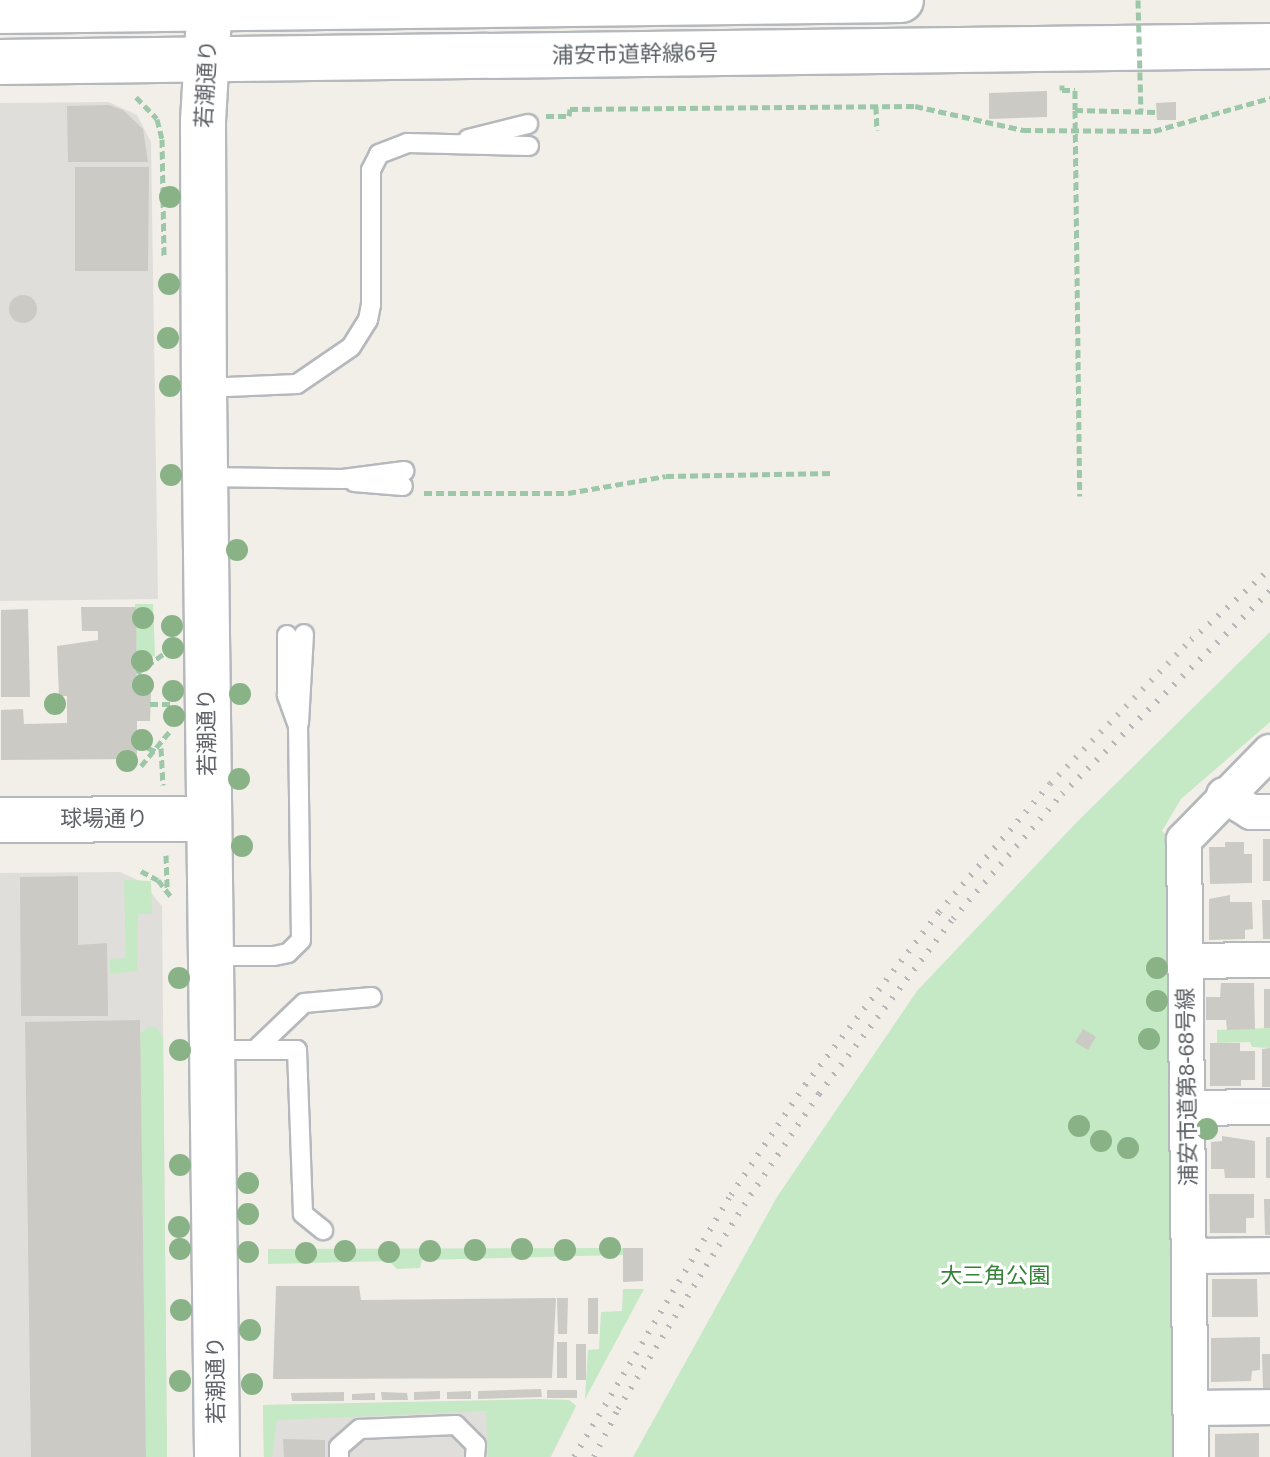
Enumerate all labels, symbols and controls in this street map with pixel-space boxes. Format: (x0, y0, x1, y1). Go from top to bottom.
street label: 若潮通り (191, 39, 221, 129)
street label: 浦安市道幹線6号 (552, 39, 718, 69)
street label: 若潮通り (193, 688, 221, 776)
street label: 球場通り (60, 806, 148, 832)
street label: 浦安市道第8-68号線 (1172, 988, 1202, 1186)
park label: 大三角公園 (940, 1263, 1050, 1289)
street label: 若潮通り (202, 1336, 230, 1424)

